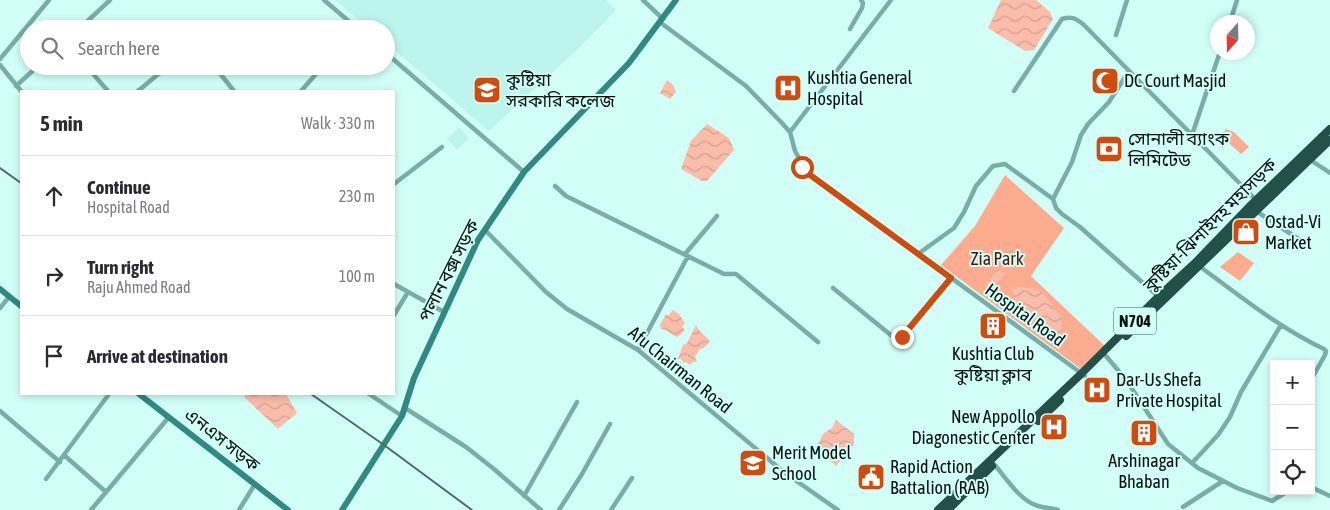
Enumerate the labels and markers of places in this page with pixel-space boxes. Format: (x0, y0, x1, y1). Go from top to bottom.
mosque icon: DC Court Masjid (1090, 66, 1120, 96)
place label: Kushtia General Hospital (807, 67, 913, 109)
place label: কুষ্টিয়া সরকারি কলেজ (505, 69, 615, 111)
place label: DC Court Masjid (1124, 70, 1226, 91)
hospital icon: Kushtia General Hospital (773, 73, 803, 103)
school or university icon: কুষ্টিয়া সরকারি কলেজ (472, 75, 502, 105)
place label: সোনালী ব্যাংক লিমিটেড (1127, 128, 1230, 170)
bank icon: সোনালী ব্যাংক লিমিটেড (1094, 134, 1124, 164)
place label: Ostad-Vi Market (1265, 211, 1321, 253)
shop icon: Ostad-Vi Market (1231, 217, 1261, 247)
building icon: Kushtia Club কুষ্টিয়া ক্লাব (978, 311, 1008, 341)
place label: Kushtia Club কুষ্টিয়া ক্লাব (952, 343, 1034, 386)
place label: Dar-Us Shefa Private Hospital (1116, 369, 1222, 411)
hospital icon: Dar-Us Shefa Private Hospital (1082, 375, 1112, 405)
place label: New Appollo Diagonestic Center (911, 406, 1036, 448)
hospital icon: New Appollo Diagonestic Center (1039, 412, 1069, 442)
building icon: Arshinagar Bhaban (1129, 418, 1159, 448)
place label: Merit Model School (772, 442, 852, 484)
school or university icon: Merit Model School (738, 448, 768, 478)
place label: Arshinagar Bhaban (1108, 450, 1180, 492)
place label: Rapid Action Battalion (RAB) (890, 456, 989, 498)
public building icon: Rapid Action Battalion (RAB) (856, 462, 886, 492)

